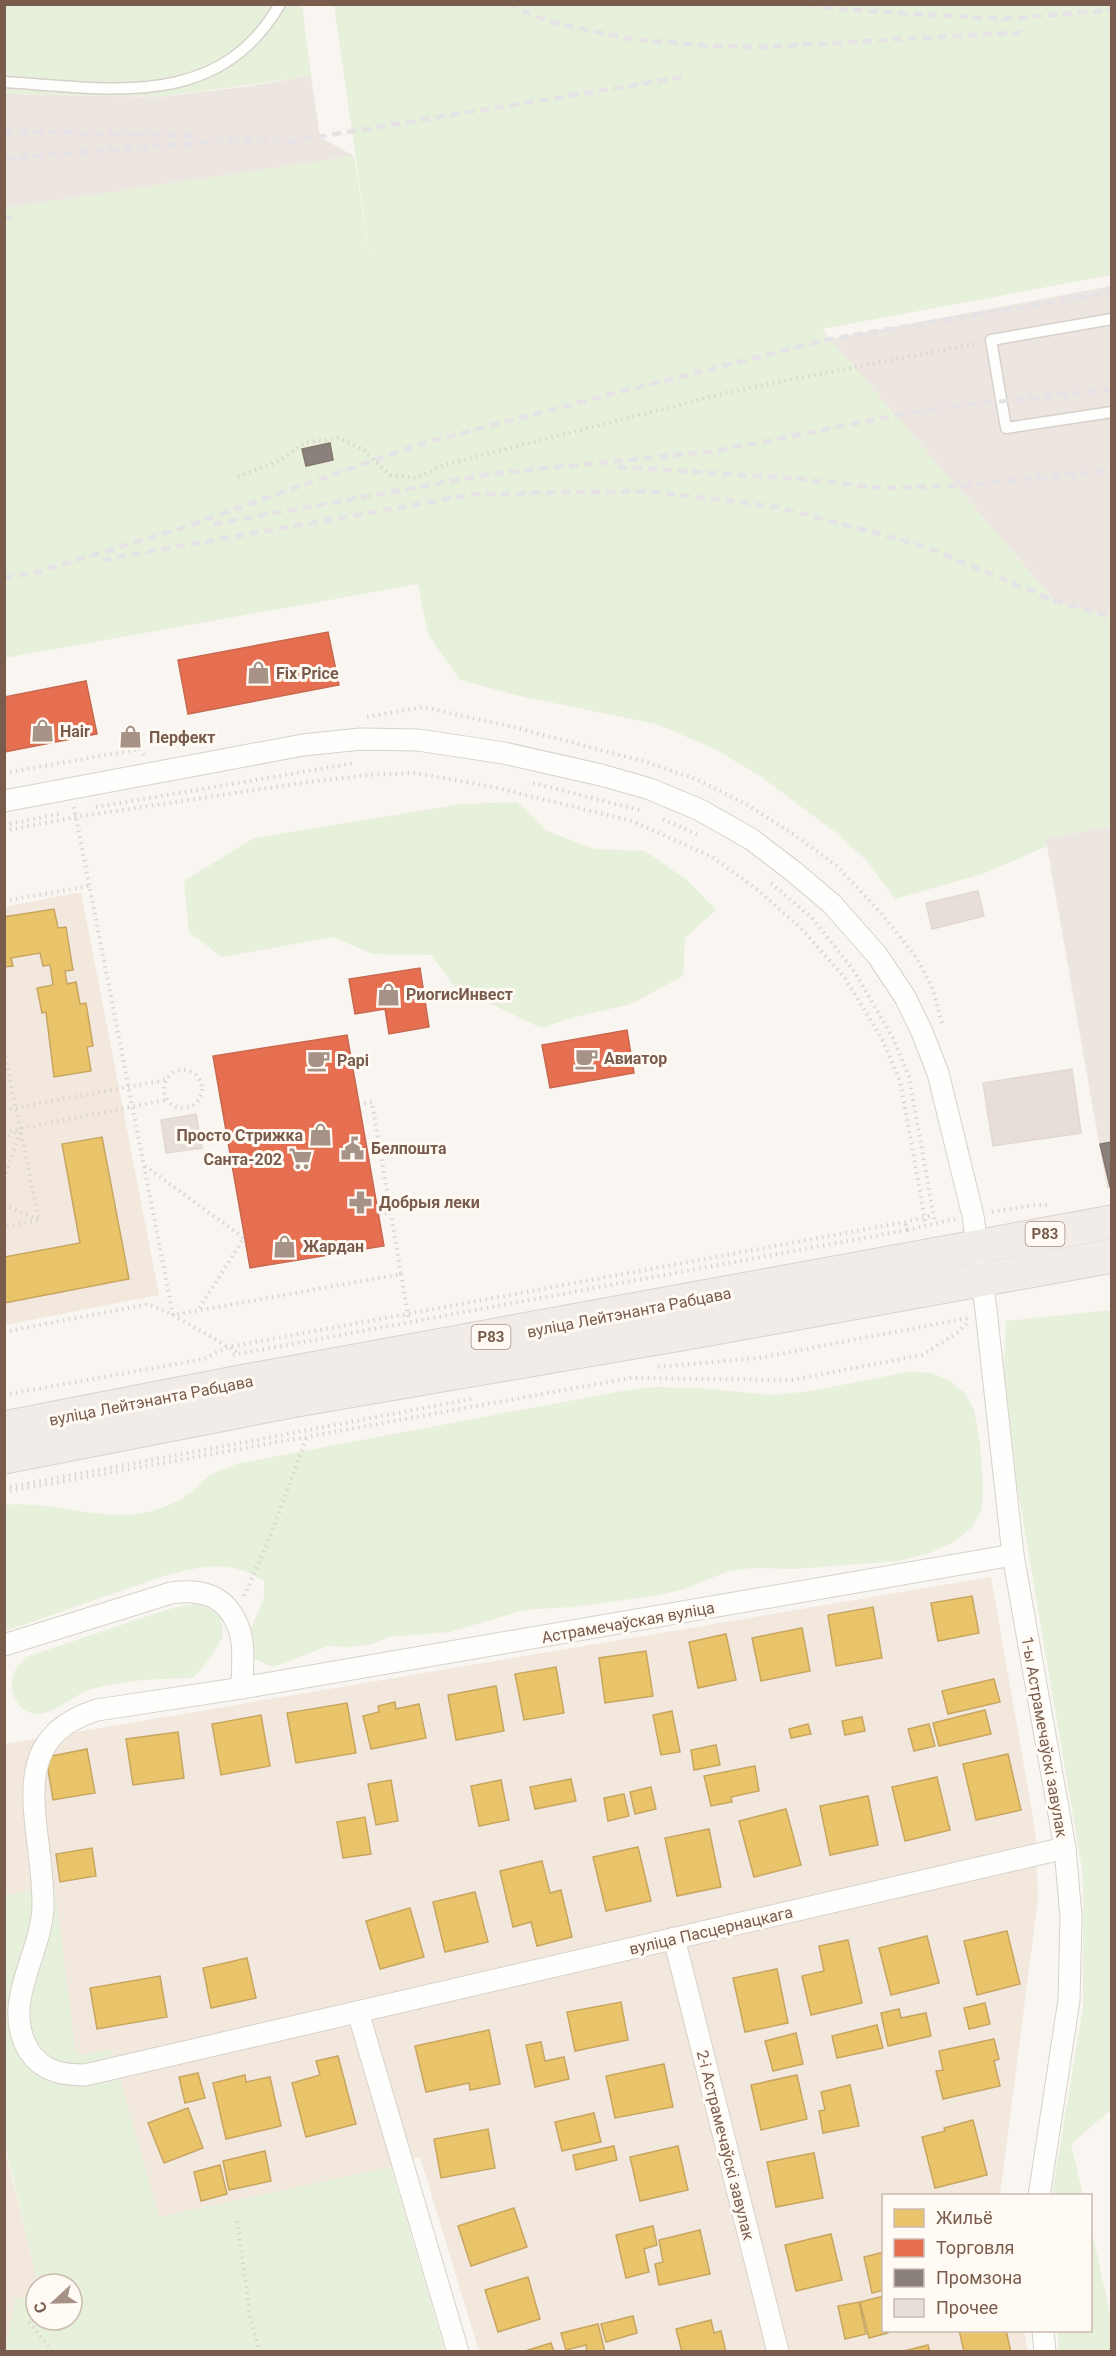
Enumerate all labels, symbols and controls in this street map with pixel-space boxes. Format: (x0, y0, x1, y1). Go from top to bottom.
shop icon: Fix Price (245, 660, 271, 686)
place label: Fix Price (276, 664, 339, 683)
shop icon: Hair (29, 718, 55, 744)
place label: Hair (60, 722, 90, 741)
shop icon: Перфект (118, 724, 144, 750)
place label: Перфект (149, 728, 215, 747)
shop icon: РиогисИнвест (375, 981, 401, 1007)
place label: РиогисИнвест (406, 985, 513, 1004)
cafe icon: Авиатор (573, 1045, 599, 1071)
cafe icon: Papi (306, 1047, 332, 1073)
place label: Авиатор (604, 1049, 667, 1068)
place label: Papi (337, 1051, 369, 1070)
shop icon: Просто Стрижка (308, 1122, 334, 1148)
place label: Просто Стрижка (176, 1126, 303, 1145)
public building icon: Белпошта (340, 1135, 366, 1161)
place label: Белпошта (371, 1139, 447, 1158)
supermarket icon: Санта-202 (287, 1146, 313, 1172)
place label: Санта-202 (203, 1150, 282, 1169)
pharmacy icon: Добрыя леки (348, 1189, 374, 1215)
place label: Добрыя леки (379, 1193, 480, 1212)
road number: Р83 (1026, 1222, 1064, 1246)
shop icon: Жардан (272, 1233, 298, 1259)
place label: Жардан (303, 1237, 364, 1256)
street label: вуліца Лейтэнанта Рабцава (525, 1283, 733, 1342)
road number: Р83 (472, 1325, 510, 1349)
street label: вуліца Лейтэнанта Рабцава (47, 1371, 255, 1430)
street label: Астрамечаўская вуліца (540, 1598, 716, 1647)
street label: 1-ы Астрамечаўскі завулак (1017, 1635, 1072, 1839)
street label: вуліца Пасцернацкага (627, 1902, 795, 1959)
street label: 2-і Астрамечаўскі завулак (693, 2048, 758, 2242)
legend (882, 2194, 1092, 2332)
text: Жильё (936, 2207, 992, 2228)
text: Торговля (936, 2237, 1014, 2258)
text: Промзона (936, 2267, 1022, 2288)
north arrow (24, 2272, 84, 2332)
text: Прочее (936, 2297, 998, 2318)
text: С (30, 2299, 51, 2316)

